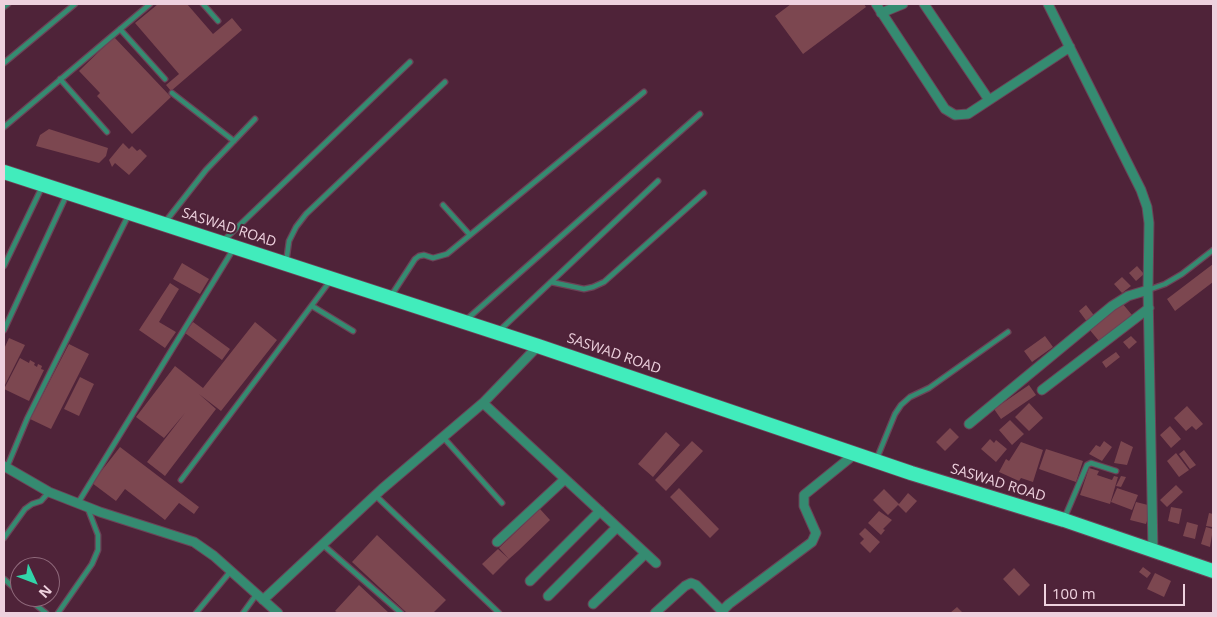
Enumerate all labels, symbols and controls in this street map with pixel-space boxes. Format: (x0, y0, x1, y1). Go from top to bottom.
street label: SASWAD ROAD (180, 205, 278, 251)
street label: SASWAD ROAD (565, 330, 663, 378)
street label: SASWAD ROAD (949, 461, 1047, 505)
north arrow (10, 557, 60, 607)
scale bar (1047, 574, 1188, 606)
text: N (35, 581, 56, 603)
text: 100 m (1052, 583, 1096, 603)

